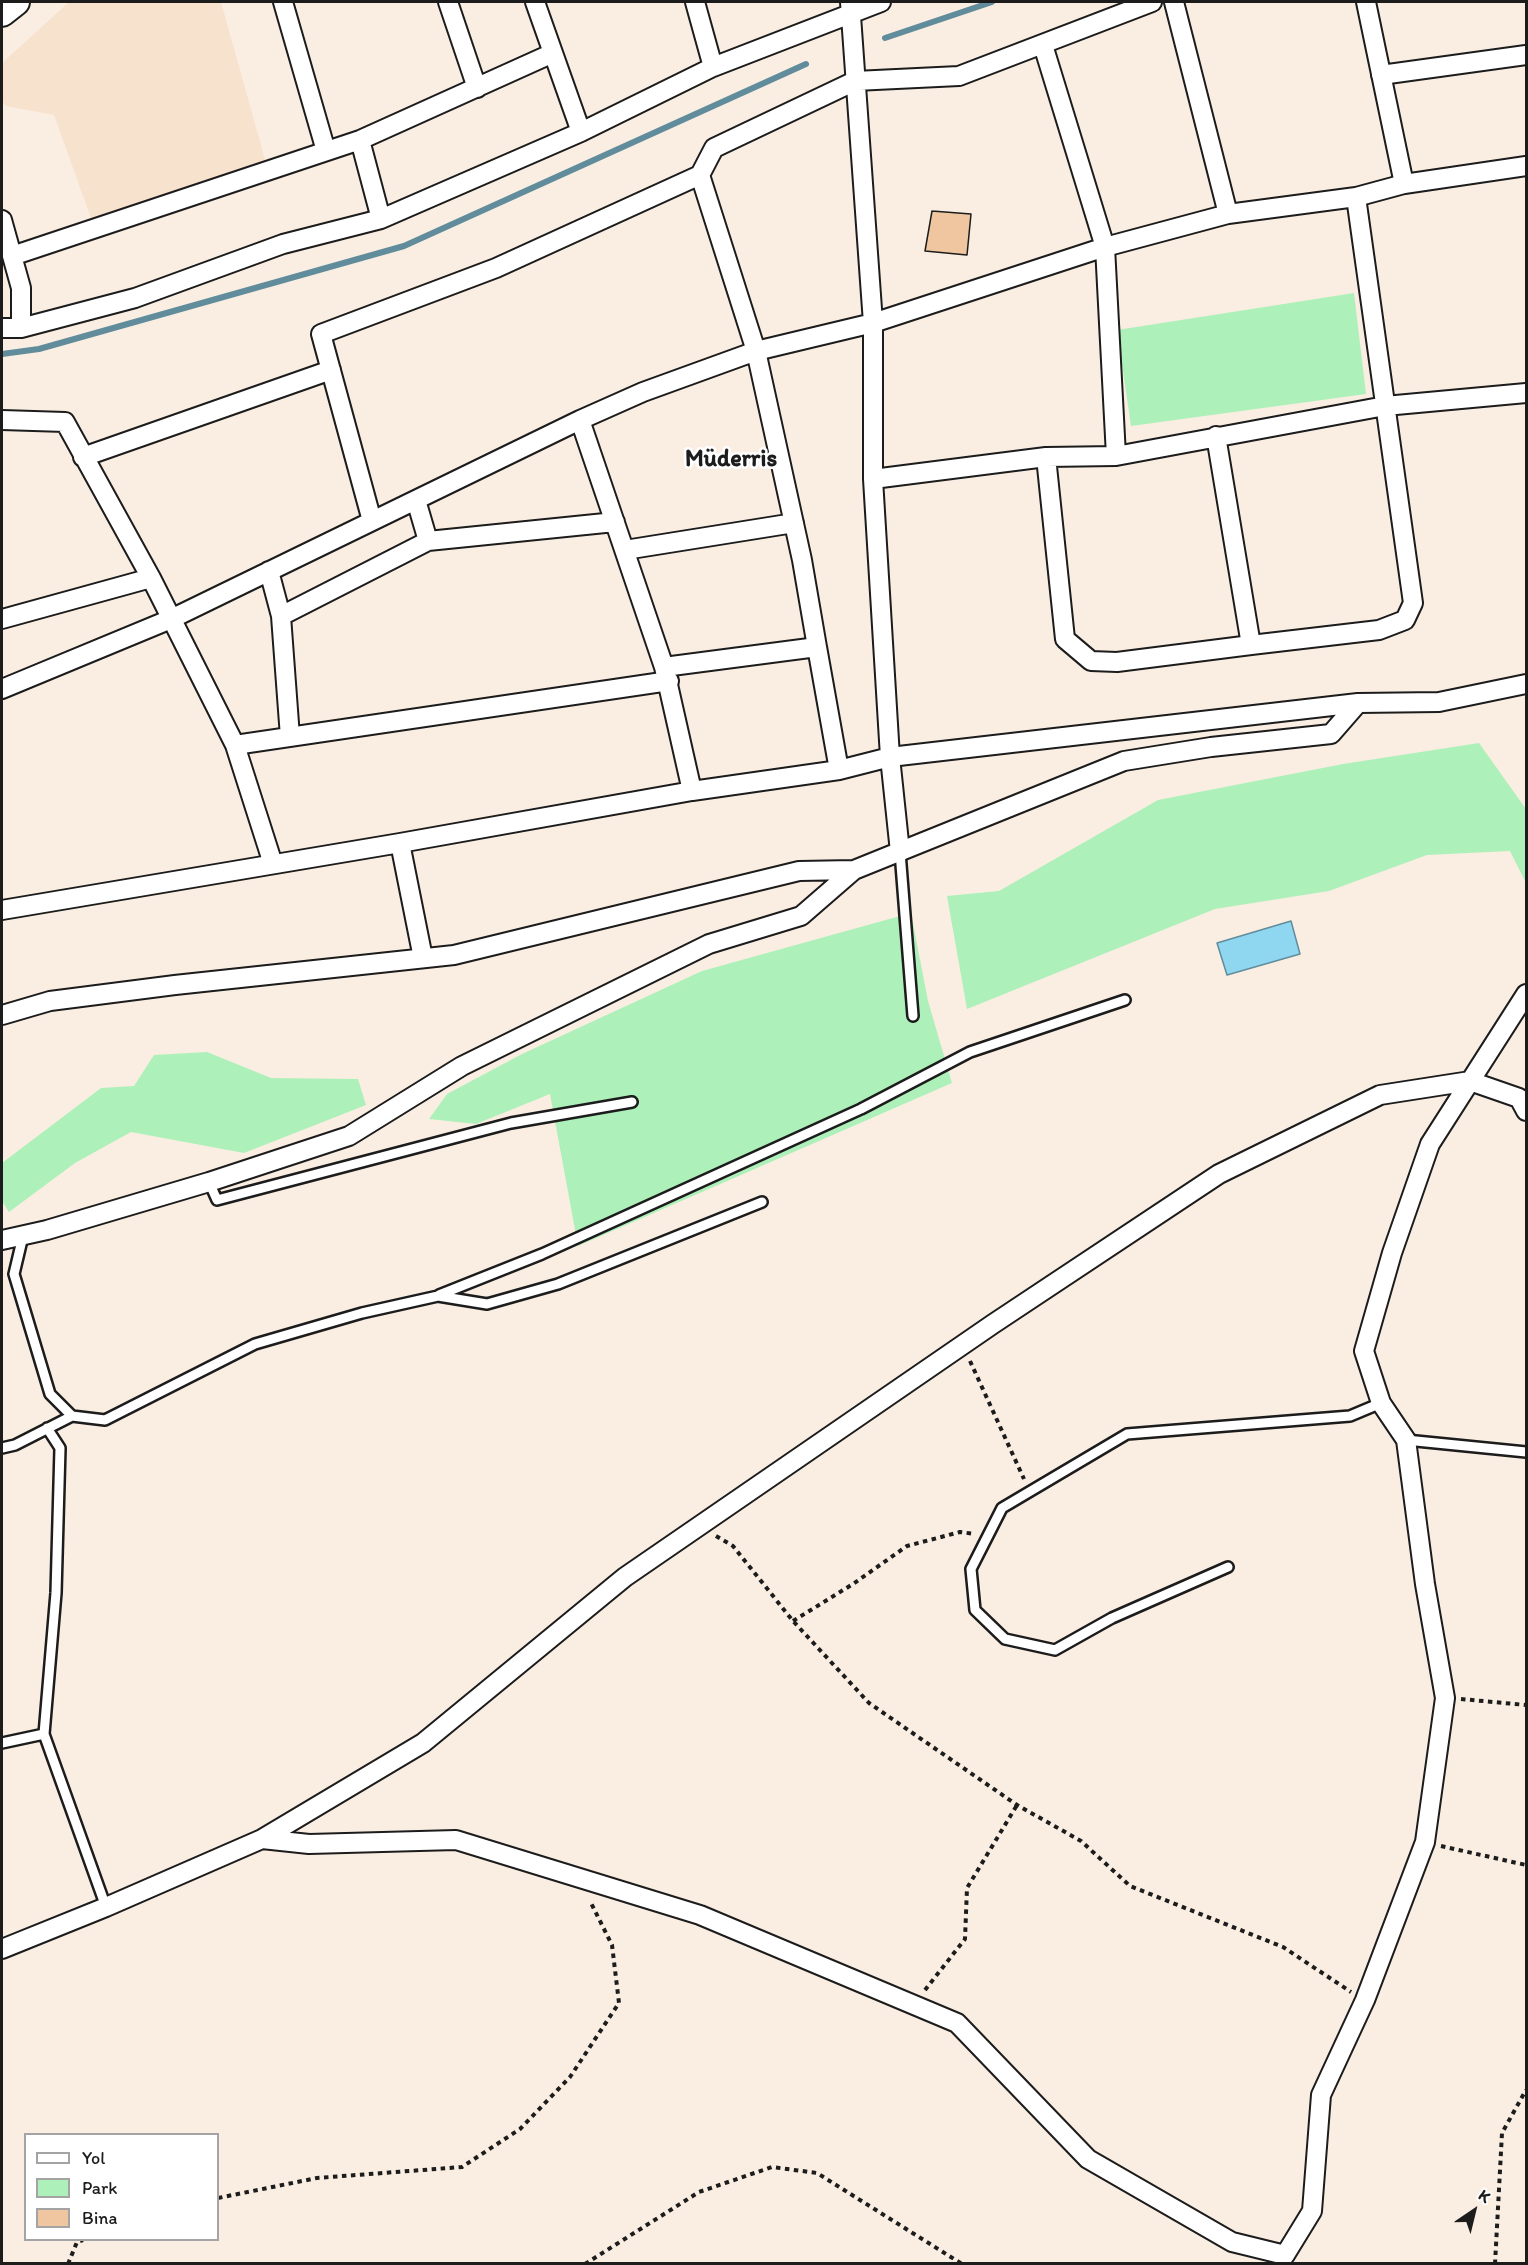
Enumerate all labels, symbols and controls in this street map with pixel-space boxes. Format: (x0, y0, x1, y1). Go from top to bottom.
district label: Müderris (685, 446, 777, 474)
legend (24, 2133, 219, 2241)
text: Yol (82, 2147, 105, 2169)
text: Park (82, 2177, 117, 2199)
north arrow (1444, 2181, 1504, 2241)
text: K (1475, 2185, 1494, 2207)
text: Bina (82, 2207, 117, 2229)

